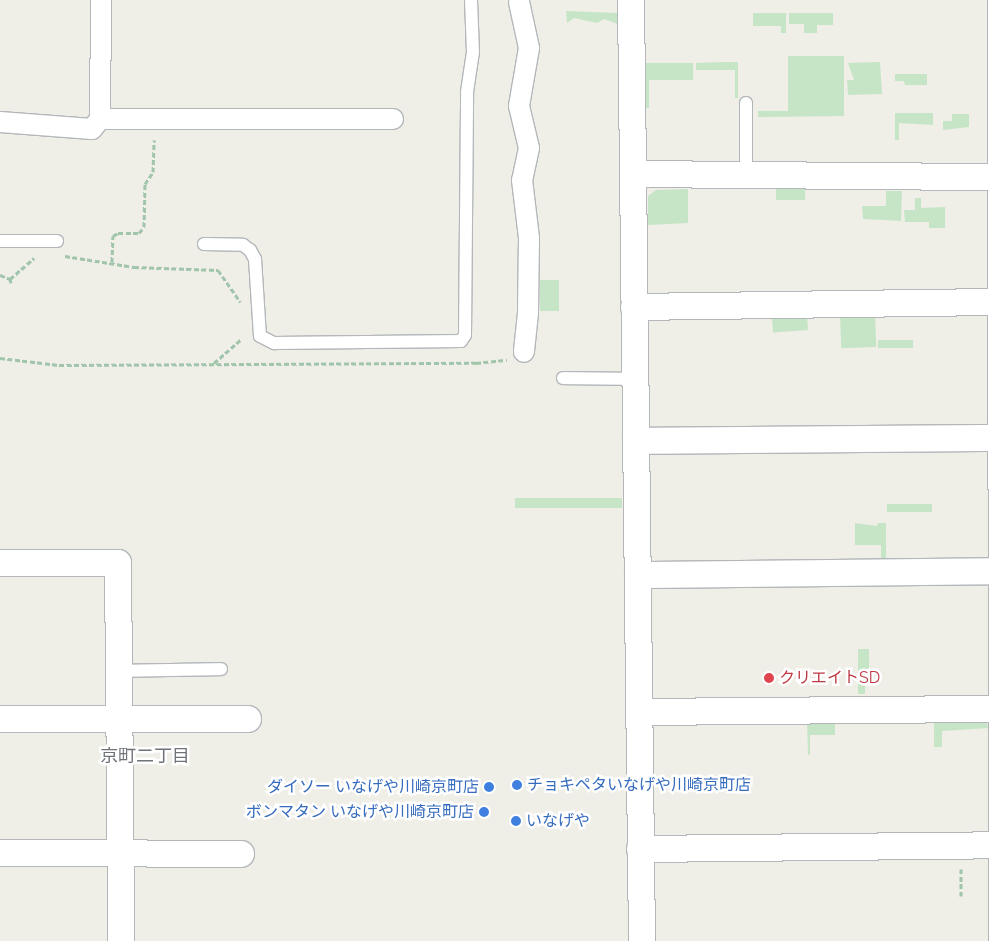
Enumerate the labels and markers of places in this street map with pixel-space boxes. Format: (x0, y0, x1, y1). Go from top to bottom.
place label: クリエイトSD (779, 668, 880, 688)
marker: クリエイトSD (763, 672, 775, 684)
place label: チョキペタいなげや川崎京町店 (527, 775, 751, 795)
place label: ダイソー いなげや川崎京町店 (267, 777, 479, 797)
marker: チョキペタいなげや川崎京町店 (511, 779, 523, 791)
marker: ダイソー いなげや川崎京町店 (483, 781, 495, 793)
place label: ボンマタン いなげや川崎京町店 (246, 802, 474, 822)
marker: ボンマタン いなげや川崎京町店 (478, 806, 490, 818)
place label: いなげや (526, 811, 590, 831)
marker: いなげや (510, 815, 522, 827)

